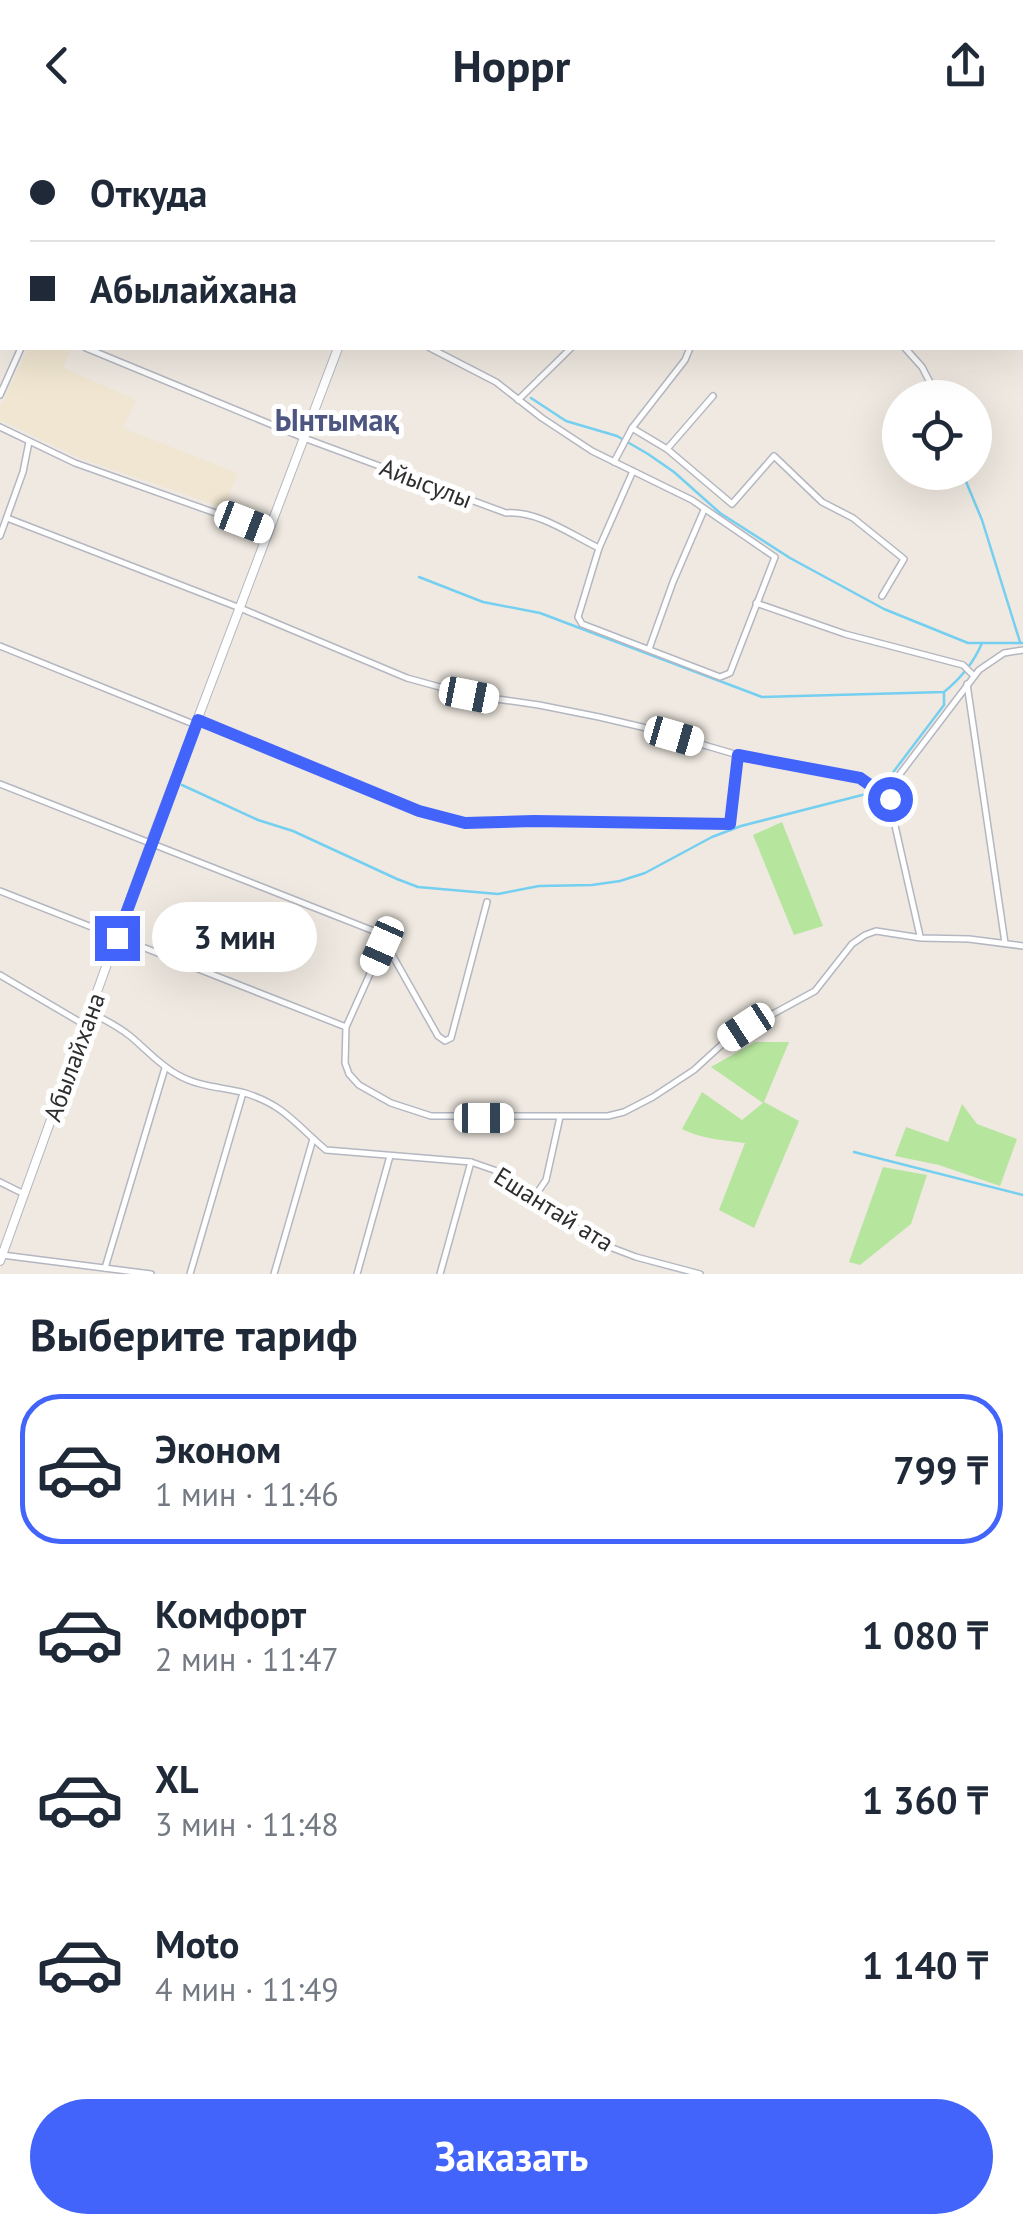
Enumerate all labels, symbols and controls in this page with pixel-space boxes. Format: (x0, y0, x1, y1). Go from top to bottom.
text: Hoppr (453, 36, 570, 94)
icon: back (30, 38, 85, 93)
icon: share (938, 38, 993, 93)
text: Откуда (90, 168, 207, 217)
text: Абылайхана (90, 264, 297, 313)
map controls (882, 380, 992, 490)
button: locate (882, 380, 992, 490)
district label: Ынтымақ (275, 400, 399, 439)
street label: Айысулы (375, 451, 477, 515)
car (211, 497, 277, 547)
car (437, 675, 501, 715)
car (641, 713, 707, 759)
route start (868, 777, 913, 822)
callout: 3 мин (152, 903, 317, 973)
car (356, 912, 408, 980)
route end (95, 916, 140, 961)
text: 3 мин (193, 916, 276, 958)
street label: Абылайхана (36, 988, 112, 1126)
car (713, 998, 779, 1056)
car (454, 1103, 514, 1133)
street label: Ешантай ата (488, 1160, 620, 1258)
text: Выберите тариф (30, 1305, 357, 1363)
icon: car (35, 1424, 125, 1514)
text: Эконом (155, 1424, 281, 1473)
text: 799 ₸ (893, 1445, 988, 1494)
text: 1 мин · 11:46 (155, 1473, 339, 1515)
icon: car (35, 1589, 125, 1679)
text: Комфорт (155, 1589, 306, 1638)
text: 1 080 ₸ (862, 1610, 988, 1659)
text: 2 мин · 11:47 (155, 1638, 339, 1680)
icon: car (35, 1754, 125, 1844)
text: XL (155, 1754, 199, 1803)
text: 1 360 ₸ (862, 1775, 988, 1824)
text: 3 мин · 11:48 (155, 1803, 339, 1845)
icon: car (35, 1919, 125, 2009)
text: Moto (155, 1919, 239, 1968)
text: 1 140 ₸ (862, 1940, 988, 1989)
text: 4 мин · 11:49 (155, 1968, 339, 2010)
button: Заказать (30, 2099, 993, 2214)

